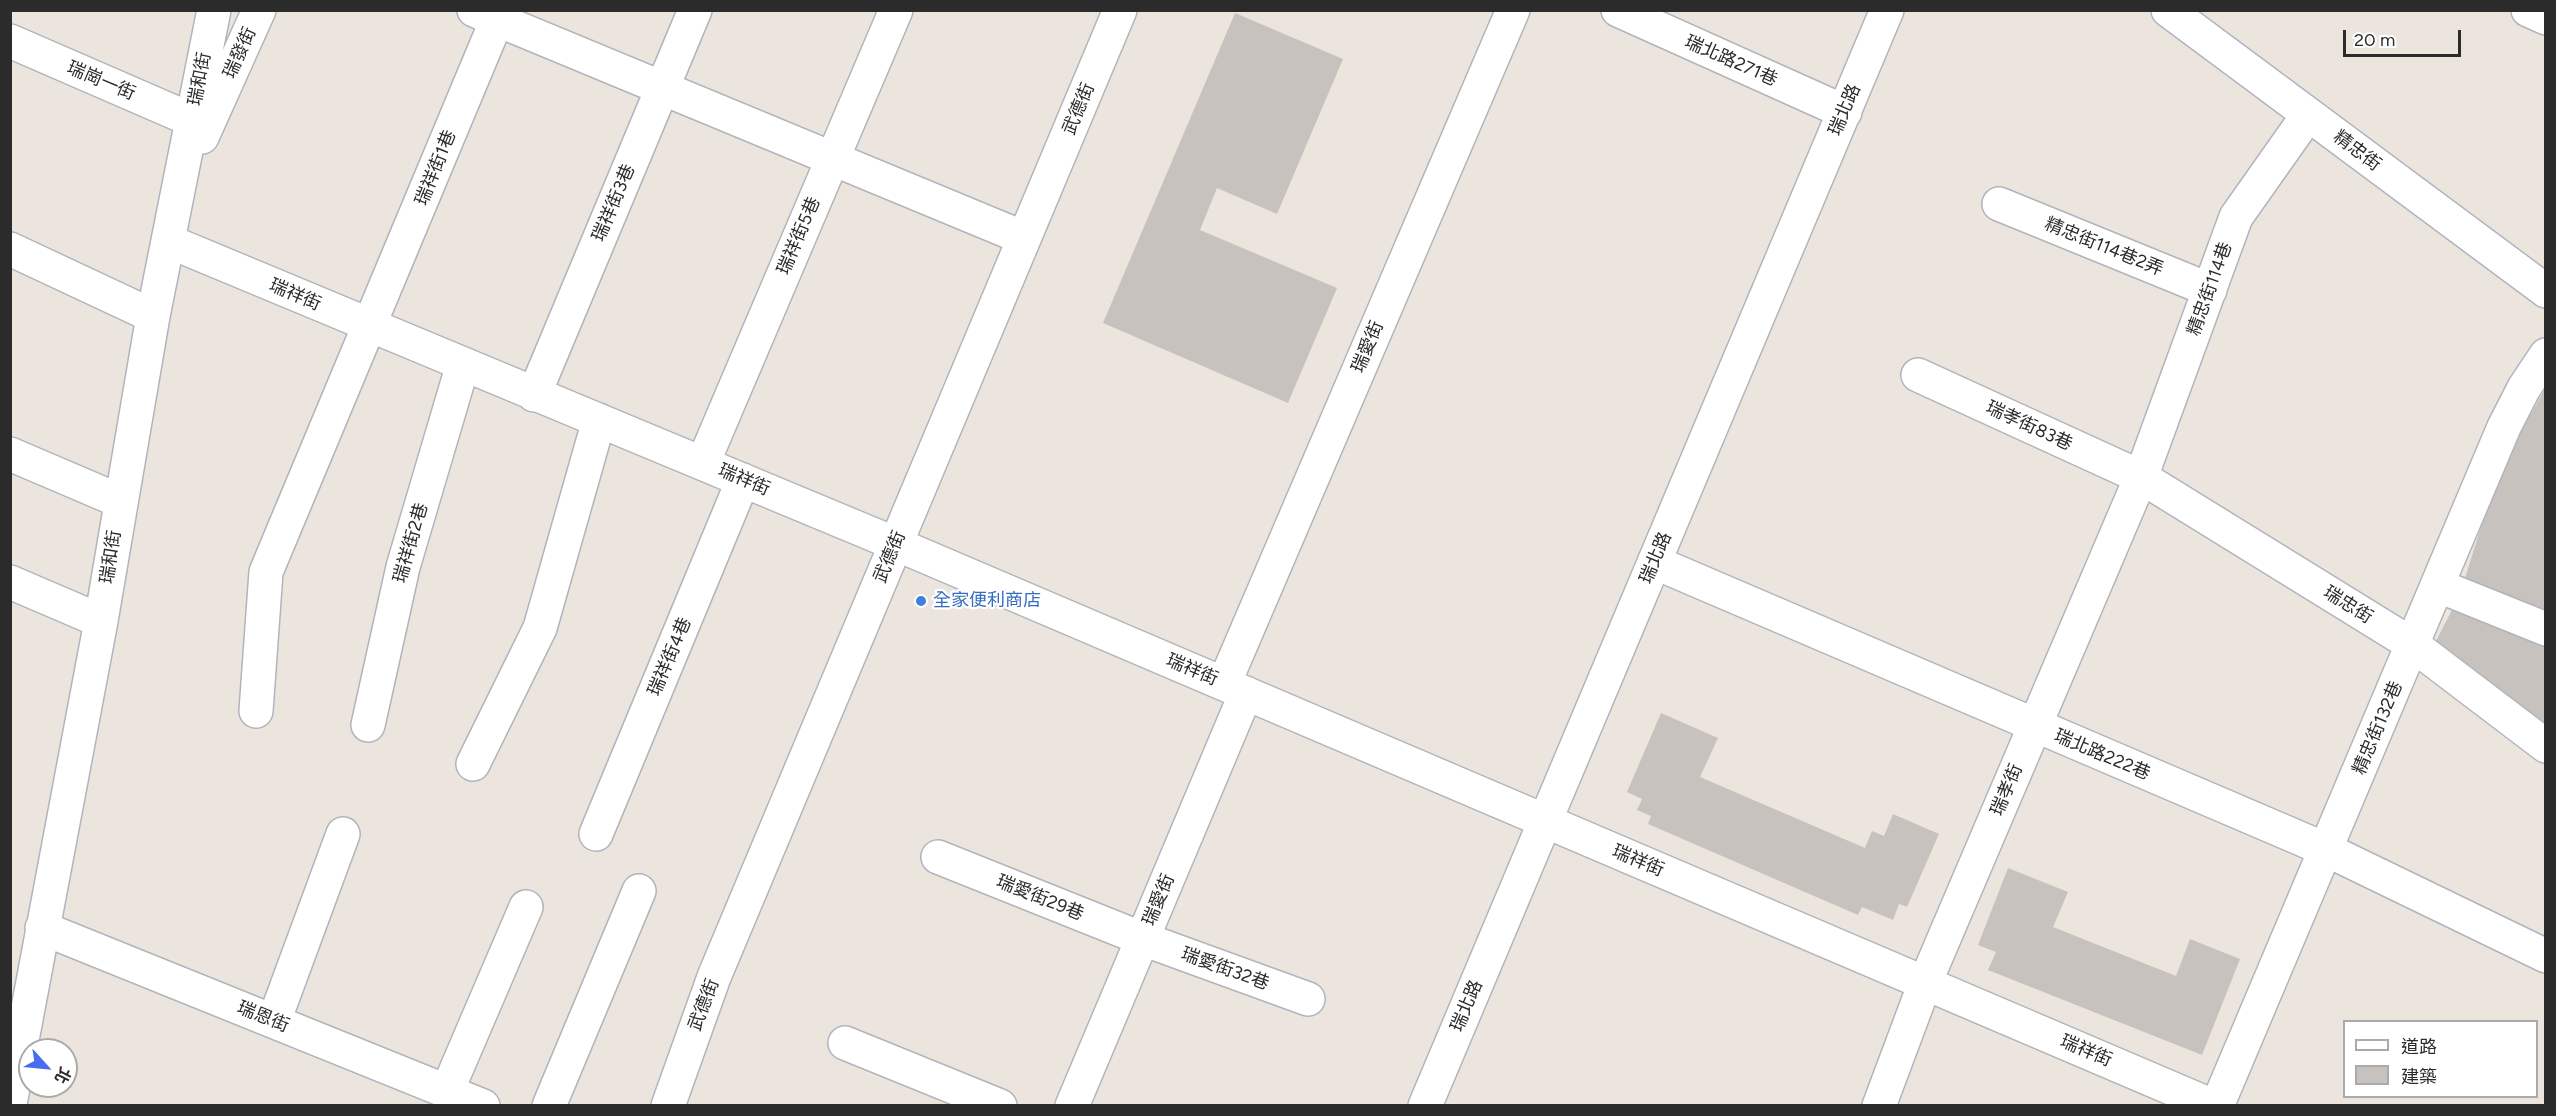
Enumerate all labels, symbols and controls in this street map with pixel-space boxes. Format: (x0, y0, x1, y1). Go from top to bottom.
scale bar (2346, 18, 2464, 56)
street label: 瑞發街 (219, 24, 261, 82)
text: 20 m (2354, 29, 2395, 51)
street label: 瑞北路271巷 (1681, 31, 1781, 91)
street label: 瑞和街 (184, 50, 216, 108)
street label: 瑞崗一街 (64, 57, 138, 105)
street label: 武德街 (1059, 80, 1099, 138)
street label: 瑞北路 (1825, 81, 1865, 139)
street label: 精忠街 (2329, 126, 2385, 176)
street label: 瑞祥街1巷 (411, 127, 461, 209)
street label: 瑞祥街3巷 (588, 161, 640, 245)
street label: 瑞祥街5巷 (773, 194, 825, 278)
street label: 精忠街114巷2弄 (2041, 213, 2167, 281)
street label: 精忠街114巷 (2183, 239, 2237, 339)
street label: 瑞祥街 (266, 275, 324, 315)
street label: 瑞愛街 (1348, 318, 1388, 376)
street label: 瑞孝街83巷 (1982, 397, 2076, 455)
street label: 瑞祥街 (715, 460, 773, 500)
street label: 瑞祥街2巷 (389, 501, 433, 585)
street label: 武德街 (870, 528, 910, 586)
street label: 瑞和街 (96, 529, 126, 585)
street label: 瑞北路 (1636, 529, 1676, 587)
street label: 瑞忠街 (2319, 582, 2377, 628)
place label: 全家便利商店 (933, 590, 1041, 612)
marker: 全家便利商店 (914, 594, 928, 608)
street label: 瑞祥街4巷 (644, 614, 696, 700)
street label: 瑞祥街 (1163, 650, 1221, 690)
street label: 精忠街132巷 (2349, 678, 2407, 778)
street label: 瑞北路222巷 (2051, 725, 2153, 785)
street label: 瑞孝街 (1987, 761, 2027, 819)
street label: 瑞祥街 (1609, 841, 1667, 881)
street label: 瑞愛街29巷 (993, 871, 1087, 925)
street label: 瑞愛街 (1139, 871, 1179, 929)
street label: 瑞愛街32巷 (1178, 943, 1272, 995)
street label: 武德街 (684, 976, 724, 1034)
street label: 瑞北路 (1447, 977, 1487, 1035)
street label: 瑞恩街 (234, 997, 292, 1037)
legend (2343, 1020, 2538, 1098)
street label: 瑞祥街 (2057, 1031, 2115, 1071)
text: 道路 (2401, 1036, 2437, 1058)
north arrow (18, 1038, 78, 1098)
text: 北 (51, 1064, 75, 1087)
text: 建築 (2401, 1066, 2437, 1088)

